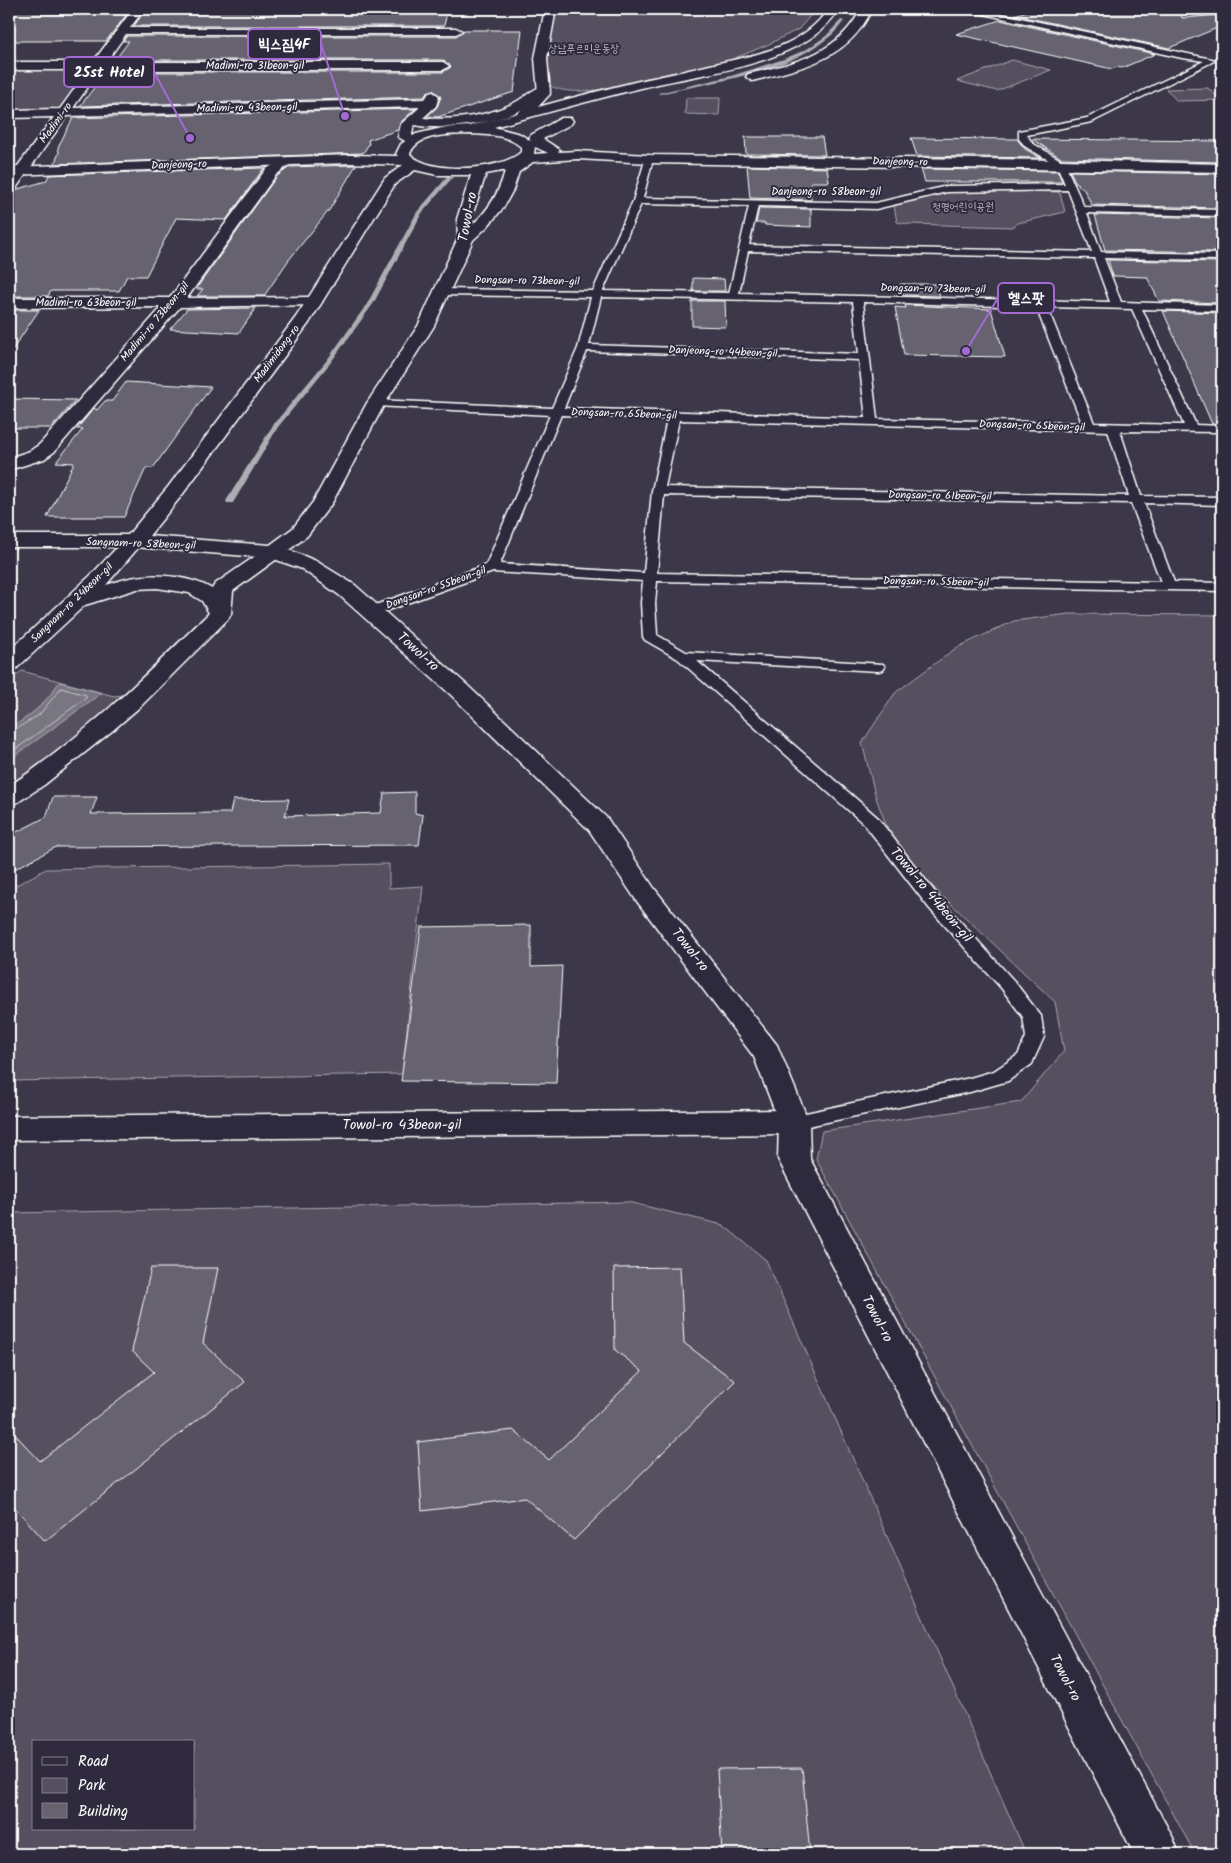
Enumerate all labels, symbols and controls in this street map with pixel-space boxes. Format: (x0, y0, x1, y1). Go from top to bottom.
callout: 빅스짐4F (248, 29, 321, 59)
text: 빅스짐4F (258, 33, 311, 57)
park label: 상남푸르미운동장 (549, 40, 620, 58)
callout: 25st Hotel (64, 57, 154, 87)
street label: Madimi-ro 31beon-gil (206, 57, 304, 75)
text: 25st Hotel (74, 61, 144, 85)
street label: Madimi-ro 43beon-gil (196, 98, 298, 118)
street label: Madimi-ro (35, 99, 77, 147)
street label: Danjeong-ro (872, 153, 928, 171)
street label: Danjeong-ro (151, 155, 207, 175)
street label: Danjeong-ro 58beon-gil (771, 183, 881, 201)
street label: Towol-ro (452, 190, 484, 244)
park label: 청명어린이공원 (932, 198, 994, 216)
street label: Dongsan-ro 73beon-gil (474, 271, 580, 291)
street label: Madimi-ro 73beon-gil (116, 278, 194, 366)
street label: Dongsan-ro 73beon-gil (880, 279, 986, 299)
callout: 헬스팟 (998, 283, 1054, 313)
text: 헬스팟 (1008, 287, 1045, 311)
street label: Madimi-ro 63beon-gil (36, 294, 137, 312)
street label: Madimidong-ro (249, 321, 305, 387)
street label: Danjeong-ro 44beon-gil (668, 341, 778, 363)
street label: Dongsan-ro 65beon-gil (571, 403, 678, 425)
street label: Dongsan-ro 65beon-gil (979, 415, 1086, 437)
street label: Dongsan-ro 61beon-gil (888, 486, 992, 506)
street label: Sangnam-ro 58beon-gil (86, 533, 196, 555)
street label: Sangnam-ro 24beon-gil (26, 558, 118, 648)
street label: Dongsan-ro 55beon-gil (383, 561, 489, 615)
street label: Dongsan-ro 55beon-gil (883, 572, 989, 592)
street label: Towol-ro (392, 627, 444, 677)
street label: Towol-ro 44beon-gil (884, 842, 978, 948)
street label: Towol-ro (666, 923, 714, 977)
street label: Towol-ro 43beon-gil (342, 1114, 462, 1136)
street label: Towol-ro (855, 1292, 899, 1346)
street label: Towol-ro (1043, 1651, 1087, 1705)
legend (32, 1740, 195, 1830)
text: Road (78, 1750, 109, 1774)
text: Park (78, 1774, 106, 1798)
text: Building (78, 1800, 128, 1824)

